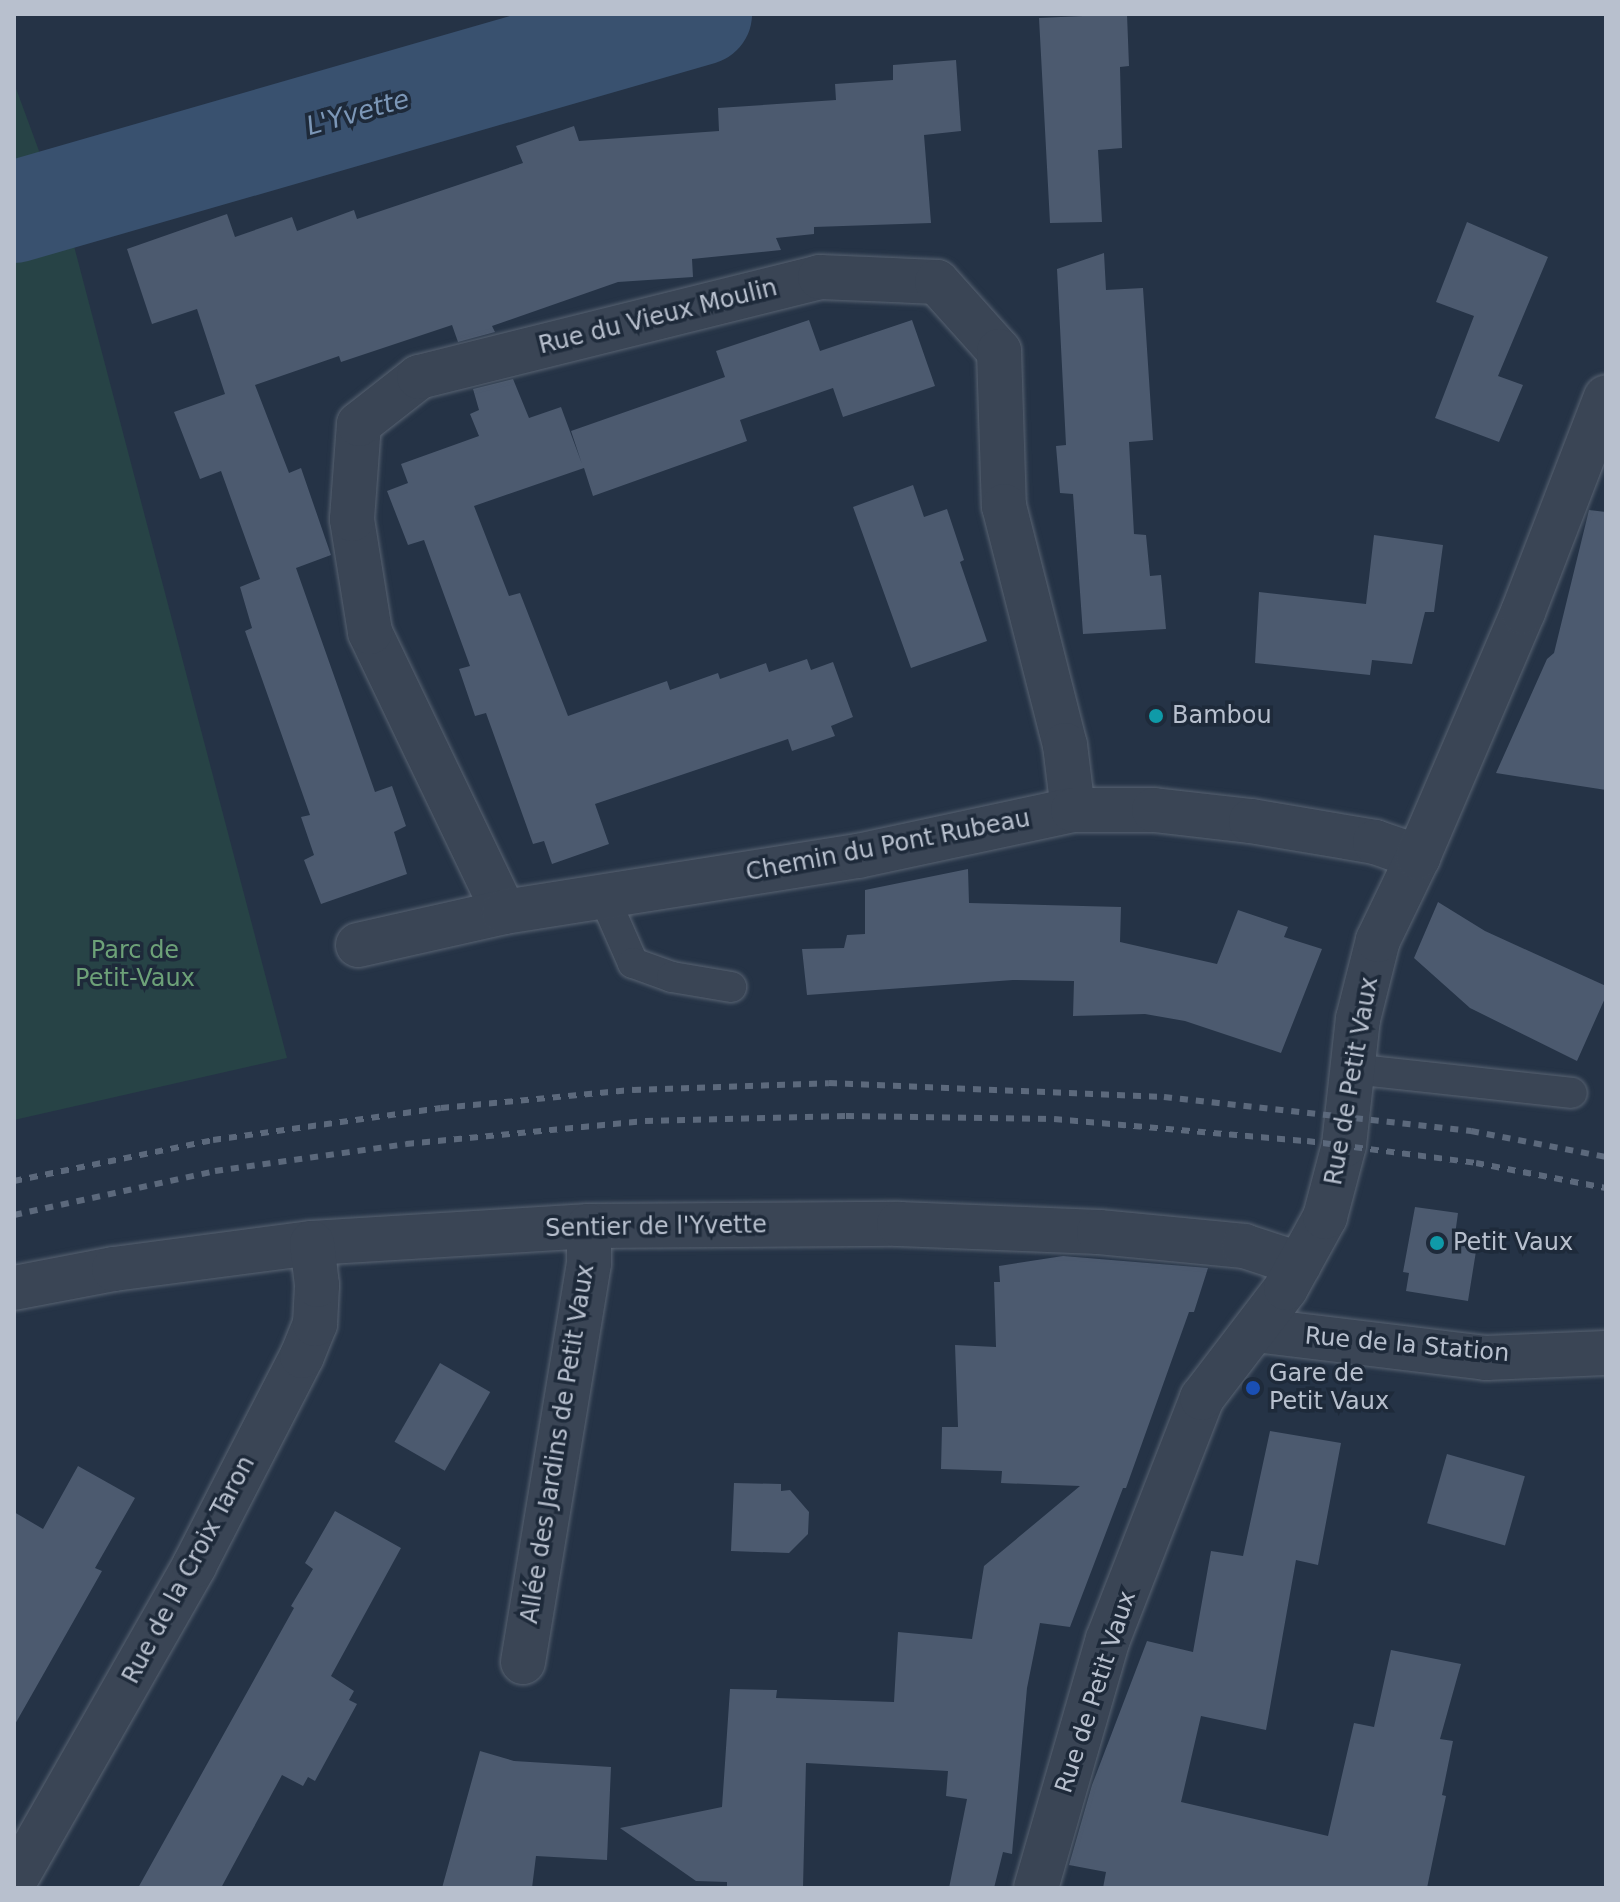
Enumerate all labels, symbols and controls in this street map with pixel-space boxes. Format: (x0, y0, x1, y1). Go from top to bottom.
water label: L'Yvette (303, 83, 413, 143)
street label: Rue du Vieux Moulin (536, 273, 780, 361)
place label: Bambou (1172, 702, 1272, 730)
marker: Bambou (1147, 707, 1165, 725)
street label: Chemin du Pont Rubeau (743, 804, 1033, 888)
park label: Parc de Petit-Vaux (75, 937, 195, 993)
street label: Rue de Petit Vaux (1319, 975, 1385, 1187)
street label: Sentier de l'Yvette (545, 1211, 767, 1243)
place label: Petit Vaux (1453, 1229, 1573, 1257)
marker: Petit Vaux (1428, 1234, 1446, 1252)
street label: Allée des Jardins de Petit Vaux (515, 1262, 601, 1626)
street label: Rue de la Station (1304, 1322, 1510, 1368)
place label: Gare de Petit Vaux (1269, 1360, 1389, 1416)
marker: Gare de Petit Vaux (1244, 1379, 1262, 1397)
street label: Rue de la Croix Taron (117, 1451, 261, 1689)
street label: Rue de Petit Vaux (1050, 1587, 1142, 1797)

